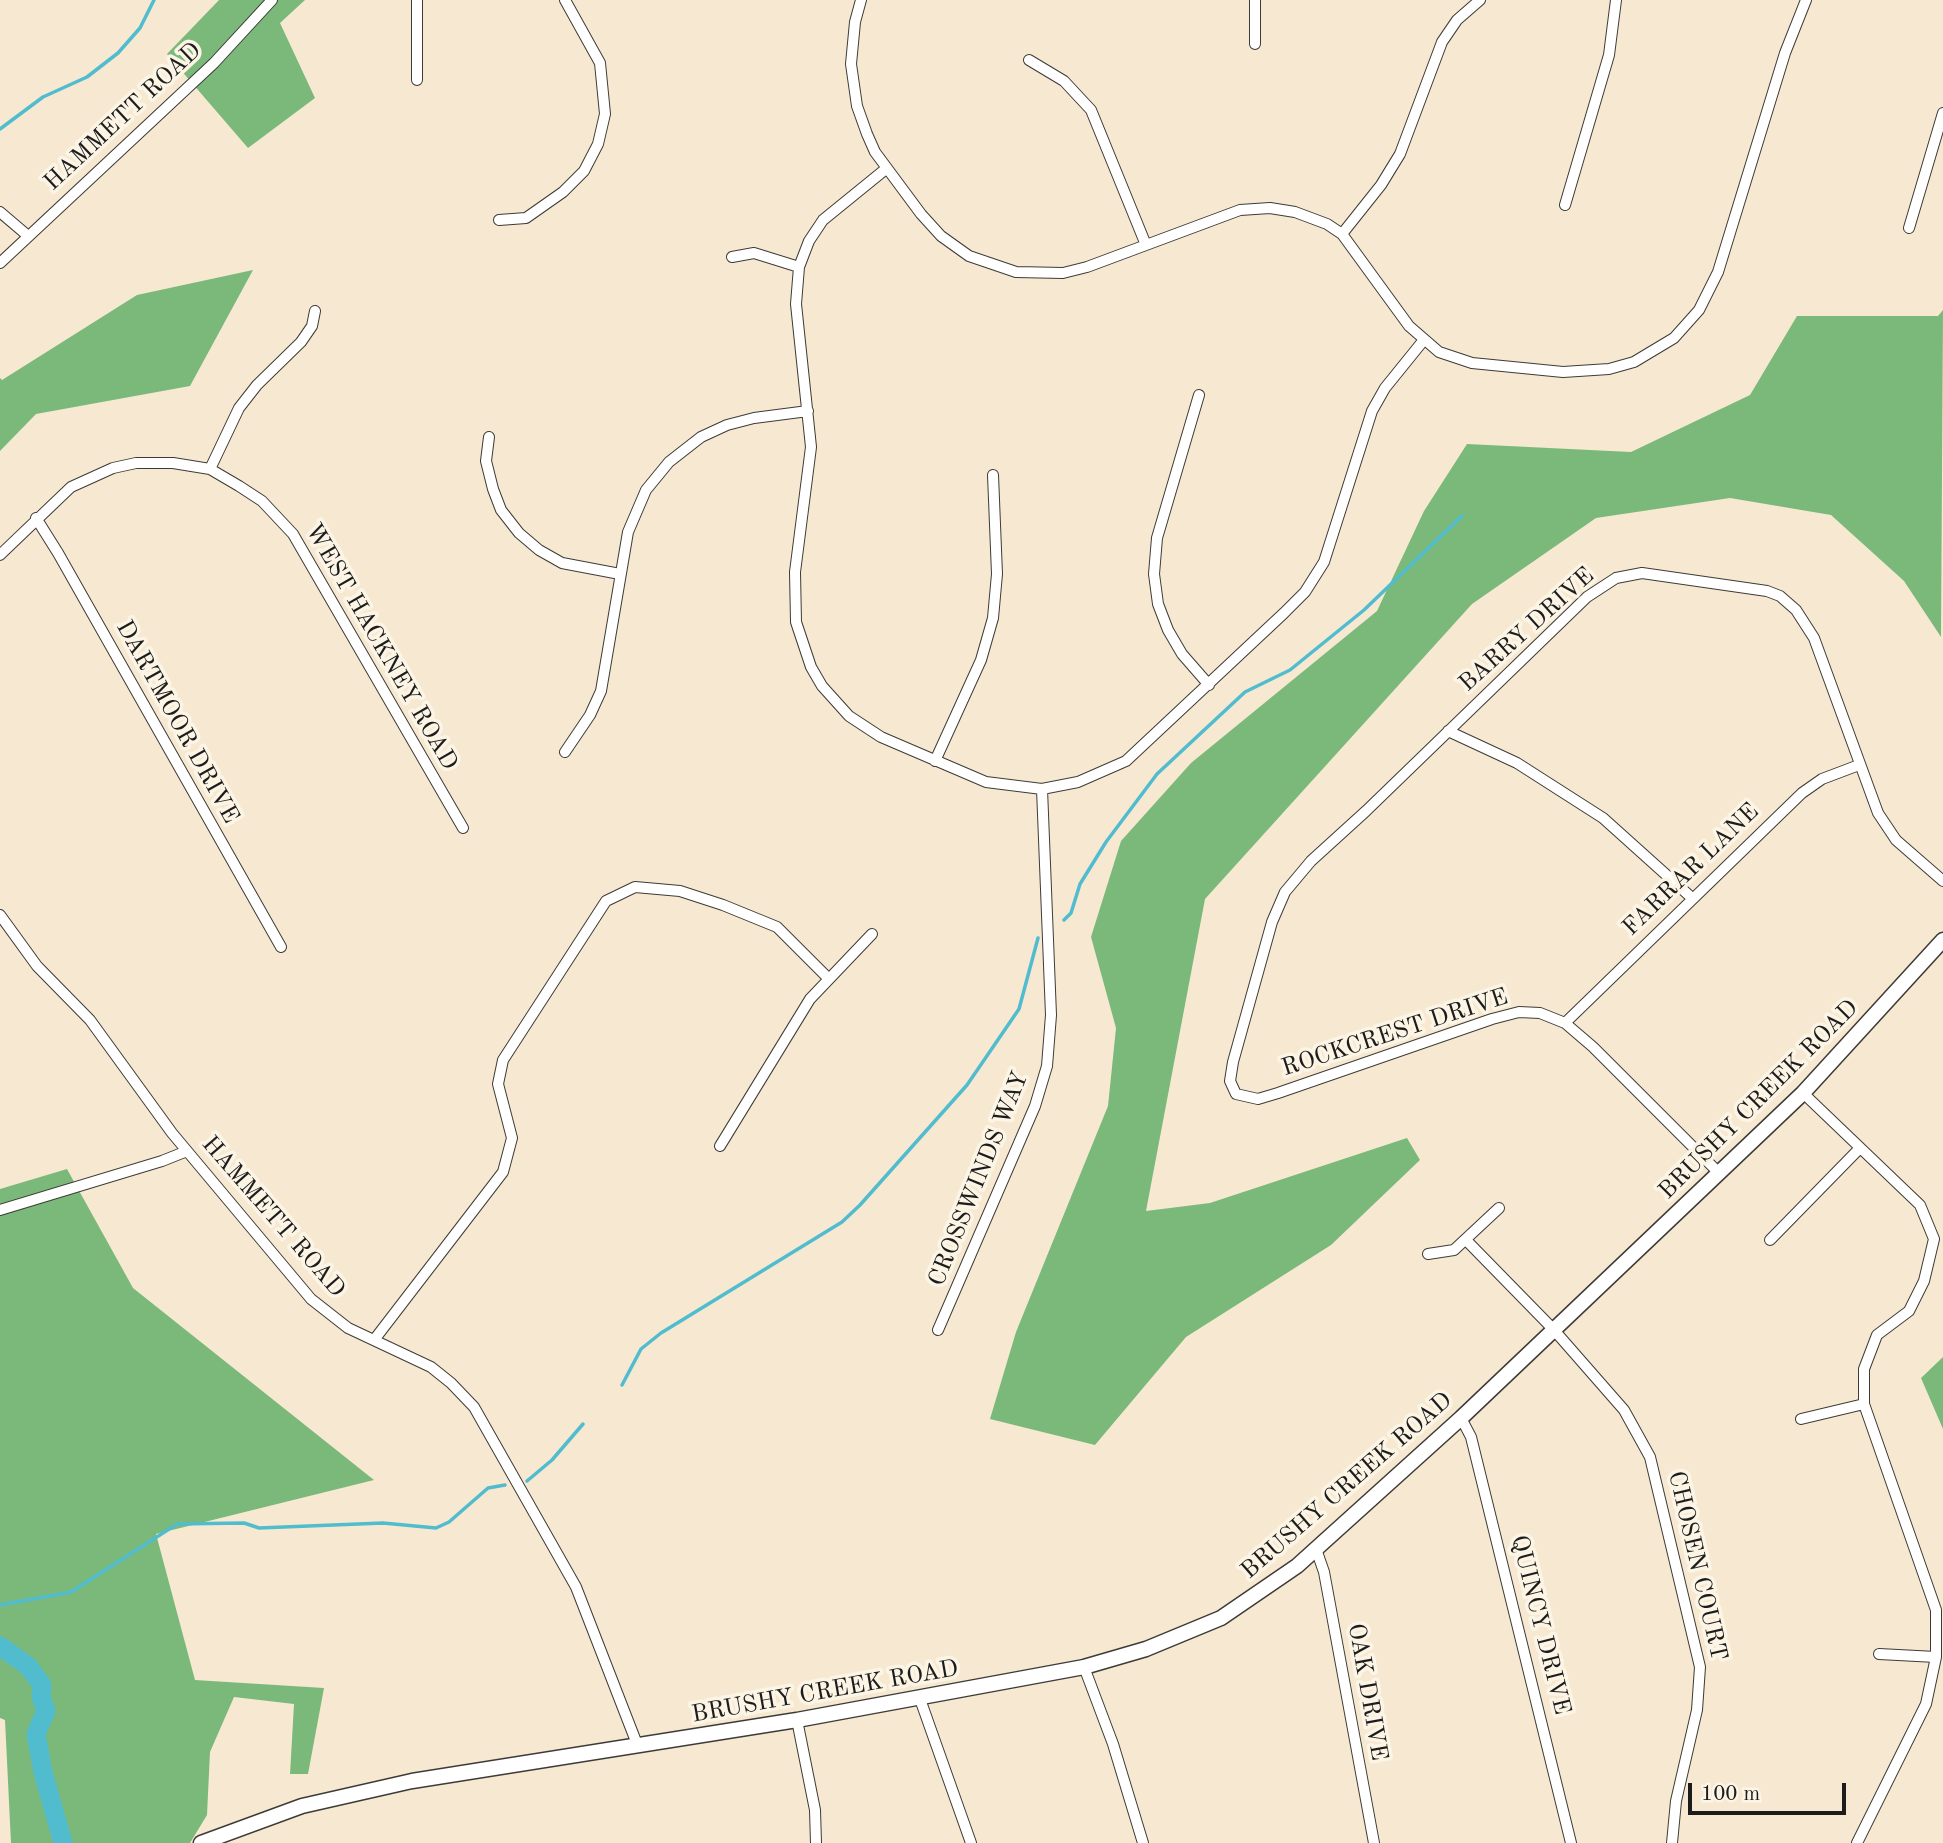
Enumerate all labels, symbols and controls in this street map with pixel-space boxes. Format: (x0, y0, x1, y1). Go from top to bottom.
street label: HAMMETT ROAD (38, 37, 208, 197)
street label: WEST HACKNEY ROAD (299, 519, 463, 775)
street label: BARRY DRIVE (1453, 562, 1601, 698)
street label: DARTMOOR DRIVE (109, 615, 245, 829)
street label: FARRAR LANE (1617, 798, 1765, 942)
street label: ROCKCREST DRIVE (1278, 983, 1512, 1083)
street label: BRUSHY CREEK ROAD (1653, 994, 1865, 1206)
street label: CROSSWINDS WAY (923, 1068, 1035, 1290)
street label: HAMMETT ROAD (195, 1130, 351, 1304)
street label: BRUSHY CREEK ROAD (1236, 1386, 1458, 1586)
street label: CHOSEN COURT (1661, 1468, 1733, 1664)
street label: QUINCY DRIVE (1504, 1532, 1576, 1718)
street label: OAK DRIVE (1341, 1621, 1393, 1763)
street label: BRUSHY CREEK ROAD (689, 1654, 961, 1730)
scale bar (1691, 1770, 1848, 1814)
text: 100 m (1701, 1784, 1760, 1805)

